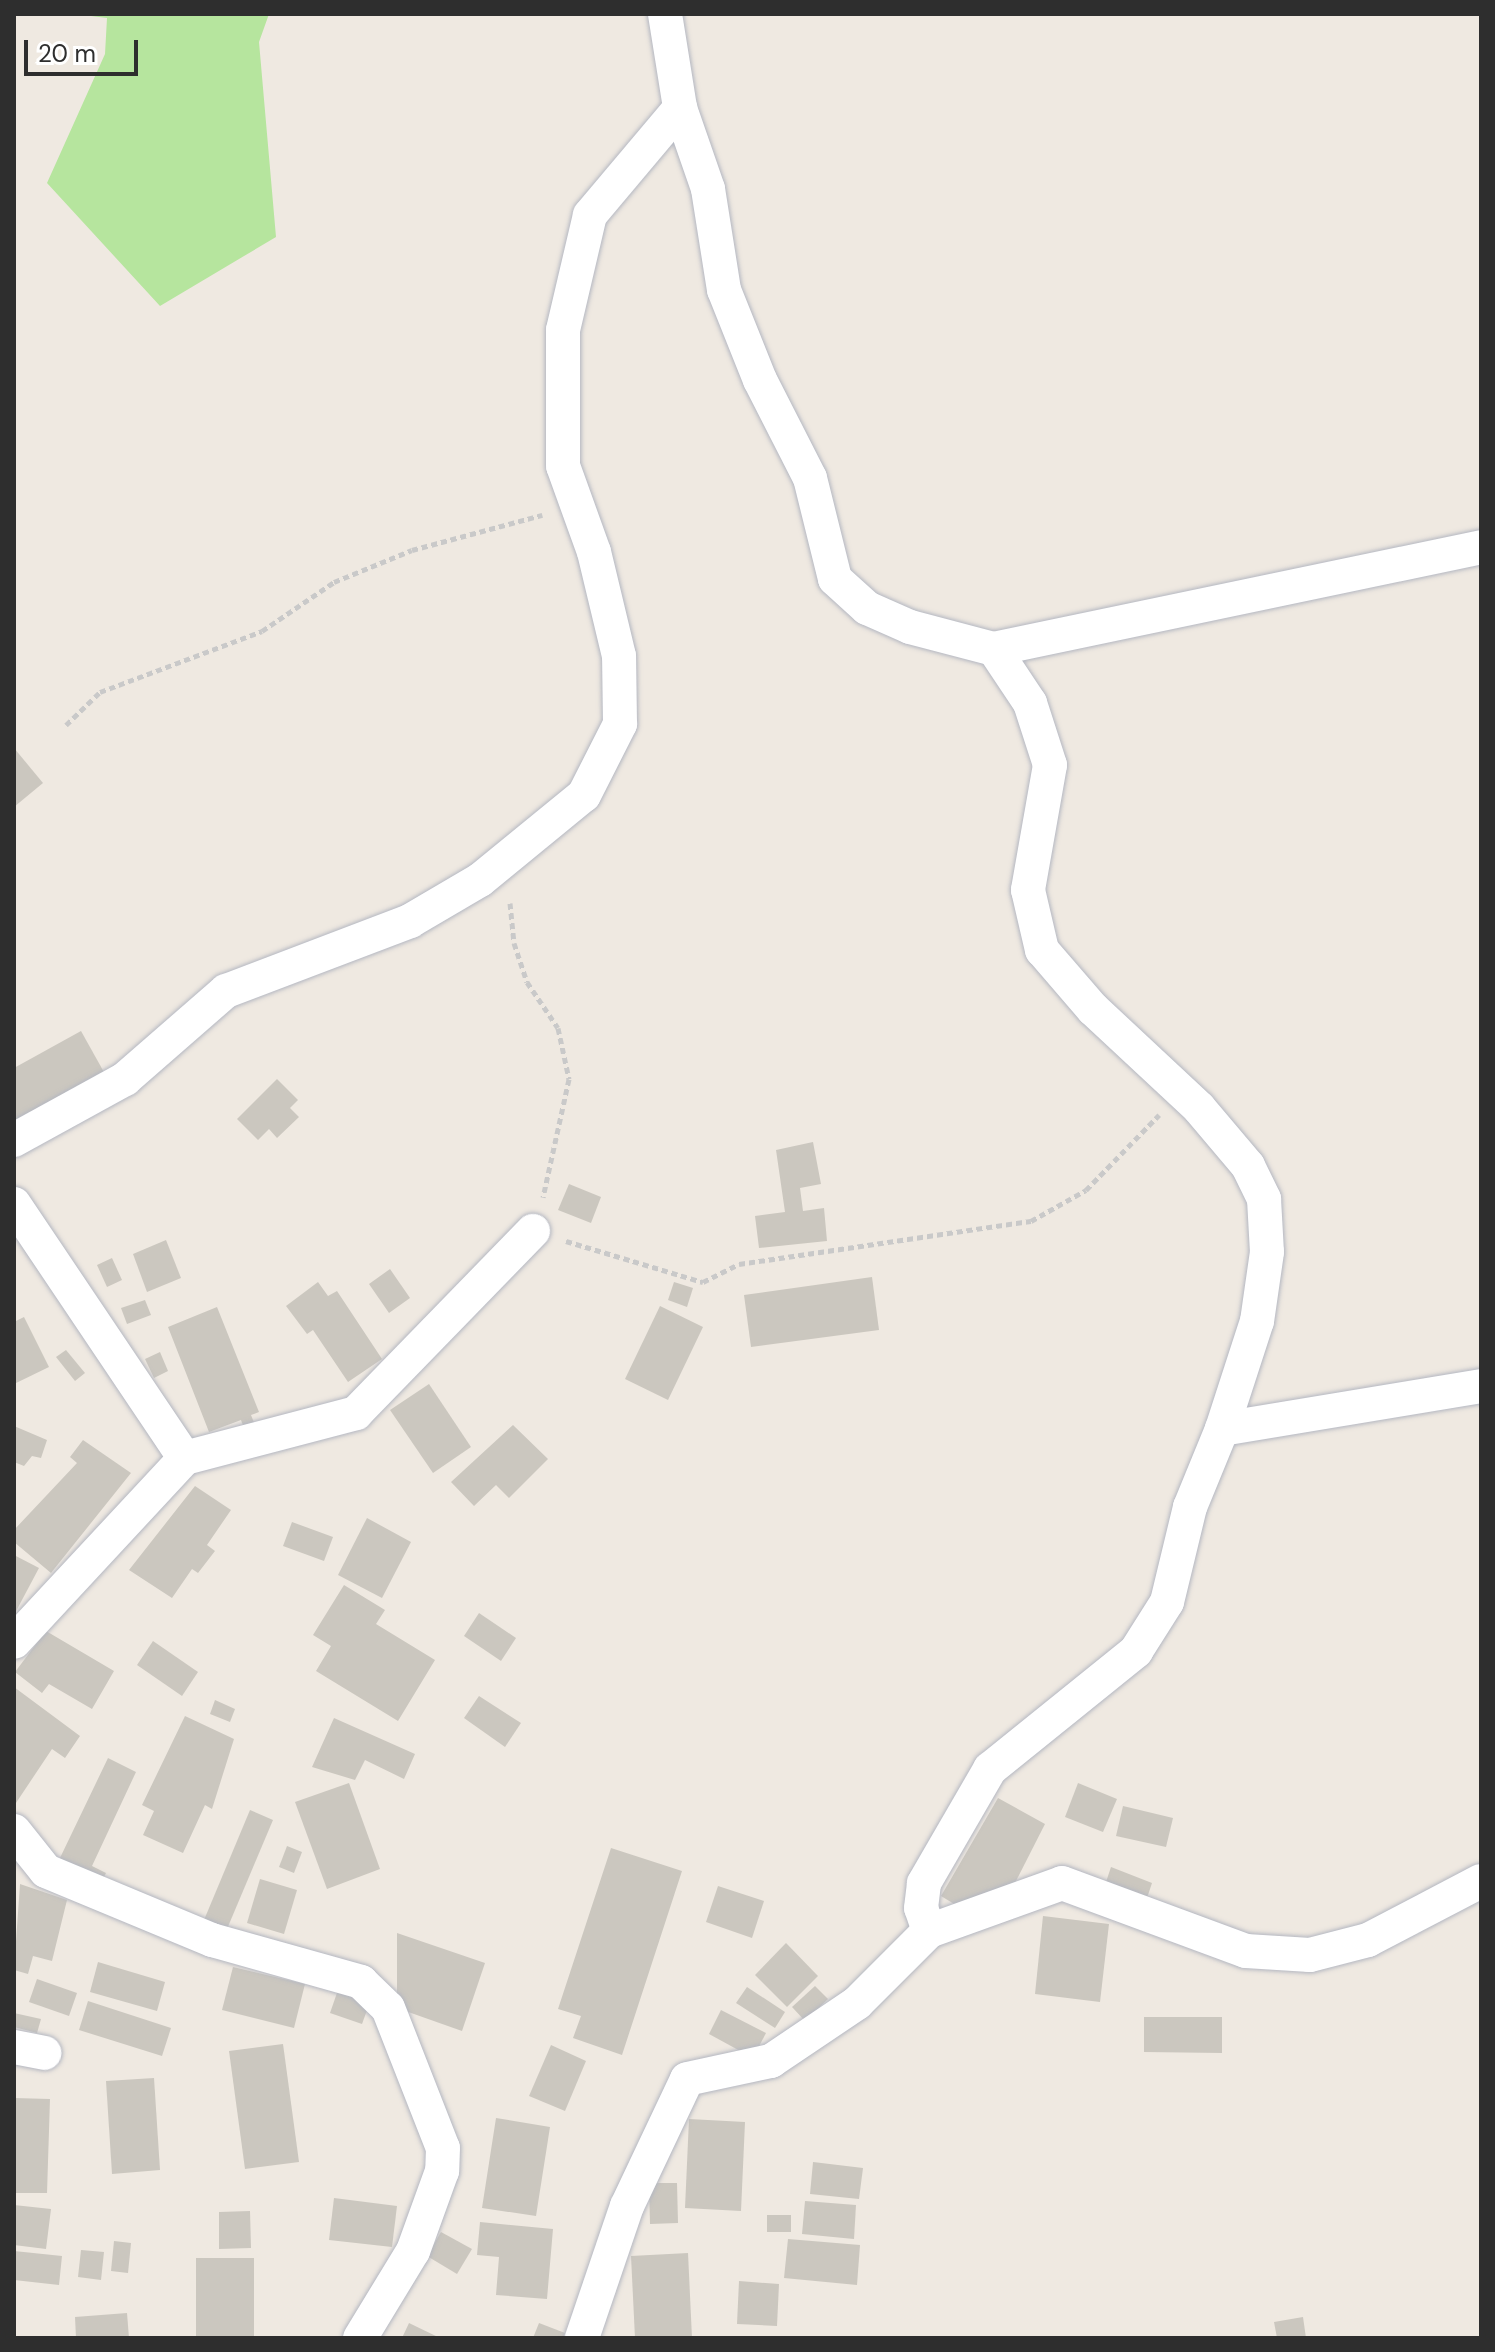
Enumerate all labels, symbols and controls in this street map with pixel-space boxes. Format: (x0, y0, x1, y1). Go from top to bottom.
scale bar (28, 24, 142, 74)
text: 20 m (38, 38, 96, 69)

